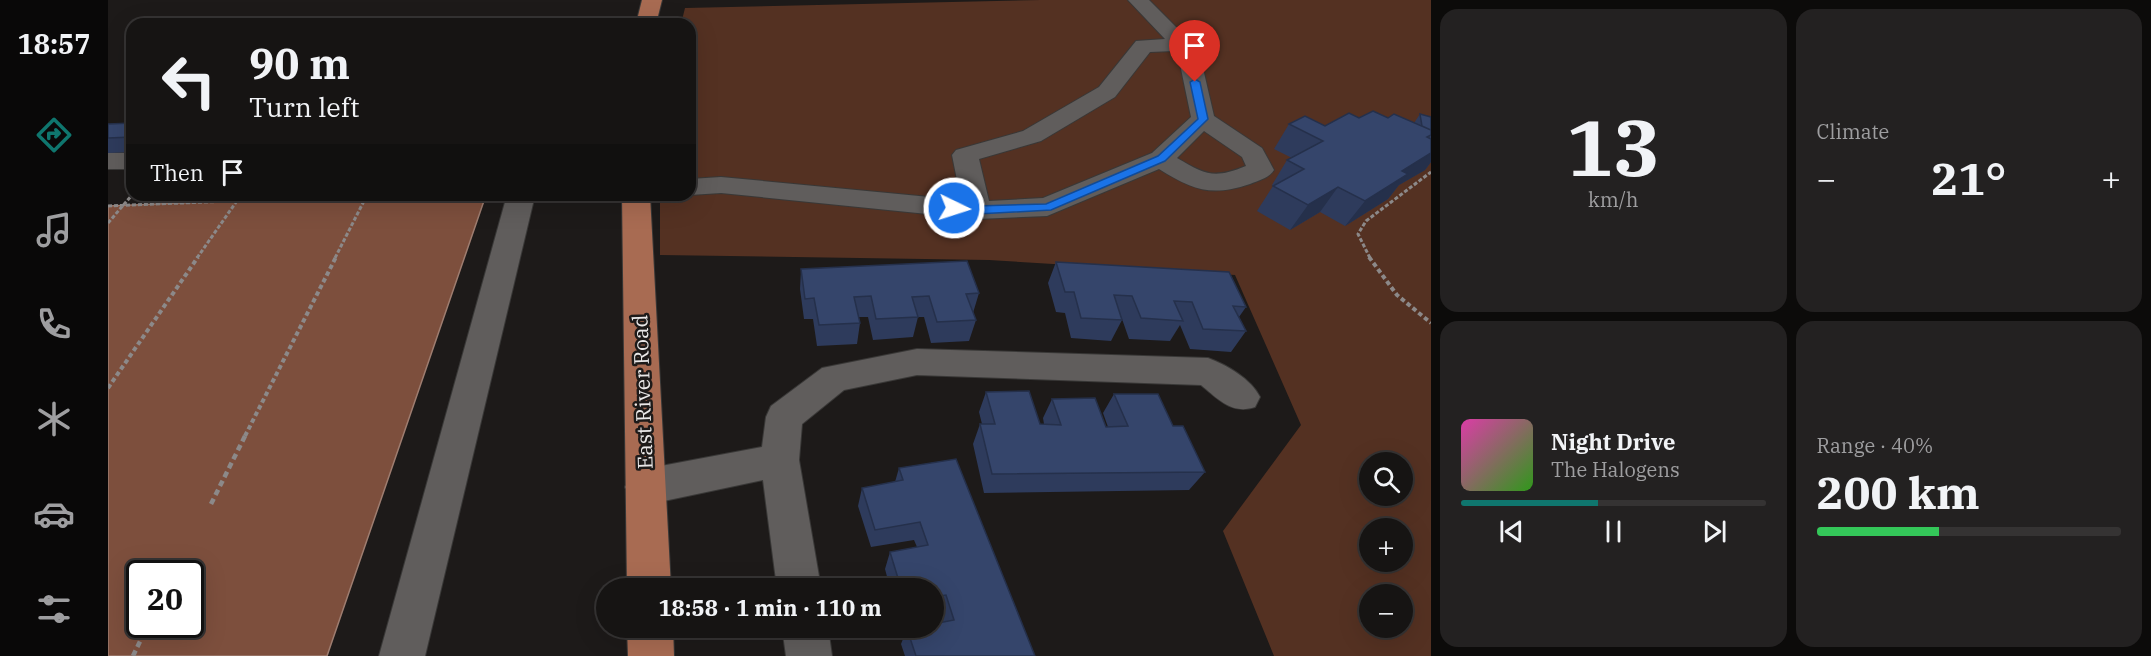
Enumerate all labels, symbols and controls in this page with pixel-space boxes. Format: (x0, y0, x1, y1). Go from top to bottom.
pin (1169, 20, 1220, 82)
text: 18:57 (18, 26, 90, 61)
icon: arrive (1178, 29, 1211, 62)
text: 90 m (249, 36, 350, 91)
icon: left (150, 42, 228, 120)
text: Turn left (249, 89, 360, 124)
text: 13 (1566, 96, 1660, 197)
icon: directions (33, 114, 75, 156)
text: Climate (1817, 118, 1889, 145)
text: 21° (1931, 149, 2006, 207)
icon: arrive (216, 156, 249, 189)
text: − (1817, 157, 1836, 200)
text: + (2101, 157, 2121, 200)
text: Then (150, 158, 204, 187)
position arrow (922, 176, 986, 240)
text: km/h (1588, 186, 1639, 213)
icon: music (33, 209, 75, 251)
icon: phone (33, 303, 75, 345)
street label: East River Road (625, 314, 659, 470)
icon: climate (33, 398, 75, 440)
text: Night Drive (1551, 427, 1676, 456)
text: Range · 40% (1817, 432, 1933, 459)
map controls (1359, 452, 1413, 638)
button: search (1359, 452, 1413, 506)
text: The Halogens (1551, 456, 1680, 483)
text: 200 km (1817, 463, 1980, 521)
icon: car (33, 493, 75, 535)
icon: previous (1495, 515, 1528, 548)
icon: pause (1597, 515, 1630, 548)
icon: next (1698, 515, 1731, 548)
button: + (1359, 518, 1413, 572)
speed limit sign: 20 (126, 560, 204, 638)
button: − (1359, 584, 1413, 638)
icon: filters (33, 588, 75, 630)
text: 18:58 · 1 min · 110 m (658, 593, 882, 622)

